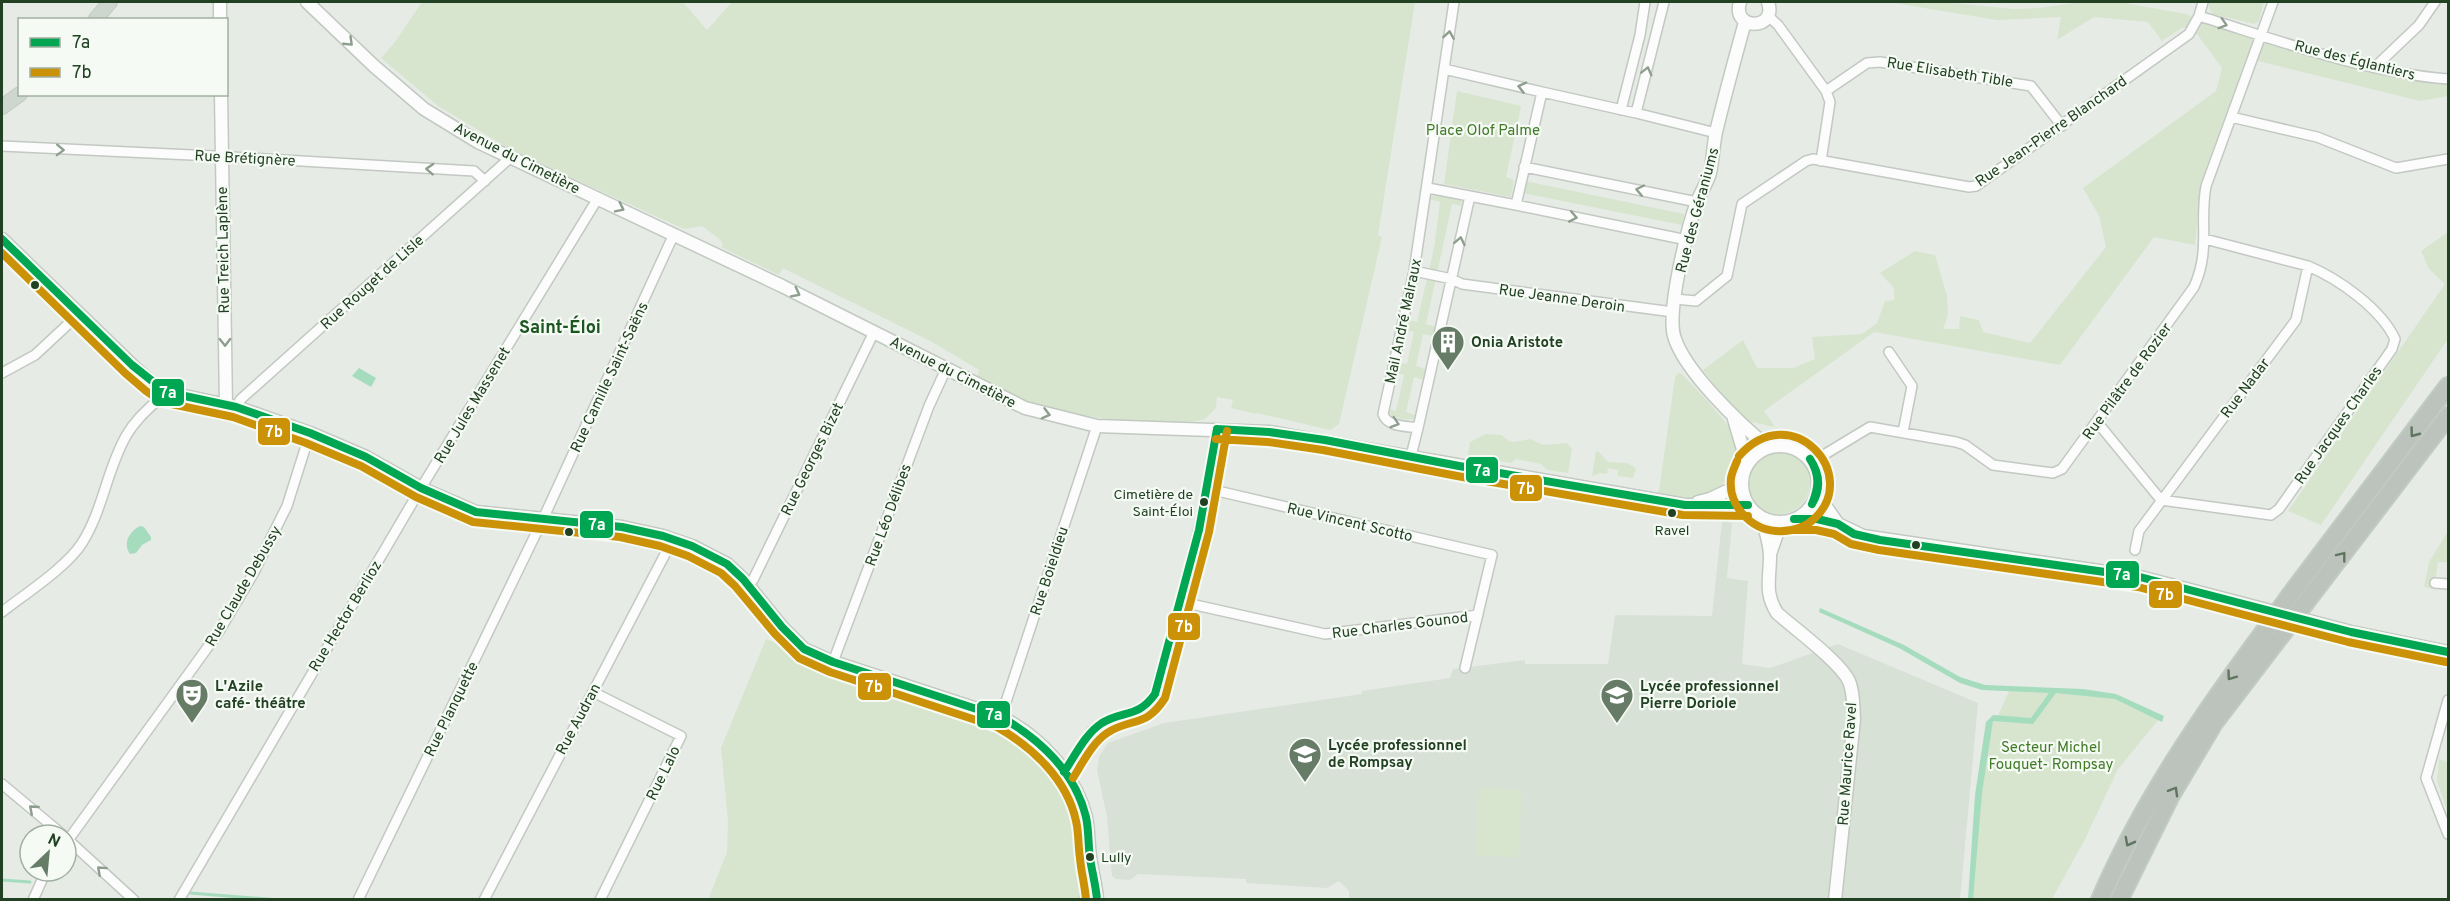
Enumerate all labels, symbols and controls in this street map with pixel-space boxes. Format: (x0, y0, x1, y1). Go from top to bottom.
one-way arrow (2217, 17, 2228, 29)
legend (18, 18, 228, 96)
one-way arrow (1442, 31, 1455, 41)
text: 7a (72, 32, 90, 55)
one-way arrow (342, 35, 353, 46)
street label: Rue des Églantiers (2292, 36, 2417, 86)
street label: Rue Elisabeth Tible (1885, 54, 2014, 93)
text: 7b (72, 62, 92, 85)
one-way arrow (1639, 66, 1652, 76)
street label: Rue Jean-Pierre Blanchard (1972, 73, 2131, 192)
one-way arrow (1517, 82, 1527, 95)
street label: Avenue du Cimetière (450, 119, 583, 199)
park label: Place Olof Palme (1426, 122, 1540, 141)
one-way arrow (55, 144, 64, 156)
street label: Rue des Géraniums (1673, 146, 1724, 275)
street label: Rue Brétignère (194, 147, 296, 172)
one-way arrow (426, 162, 435, 175)
one-way arrow (1635, 185, 1645, 198)
street label: Rue Treich Laplène (214, 186, 235, 314)
one-way arrow (613, 201, 624, 213)
one-way arrow (1568, 210, 1578, 223)
street label: Rue Rouget de Lisle (317, 232, 429, 335)
one-way arrow (1453, 236, 1466, 246)
street label: Mail André Malraux (1382, 257, 1427, 386)
unlabelled marker (29, 279, 41, 291)
street label: Rue Jeanne Deroin (1497, 281, 1626, 318)
one-way arrow (789, 285, 800, 297)
street label: Rue Camille Saint-Saëns (567, 299, 654, 456)
district label: Saint-Éloi (519, 315, 601, 340)
street label: Rue Pilâtre de Rozier (2079, 319, 2177, 444)
building icon: Onia Aristote (1430, 324, 1466, 371)
street label: Avenue du Cimetière (886, 333, 1019, 413)
place label: Onia Aristote (1471, 334, 1563, 353)
one-way arrow (219, 337, 231, 346)
street label: Rue Jules Massenet (431, 344, 516, 468)
street label: Rue Nadar (2217, 355, 2275, 423)
street label: Rue Jacques Charles (2291, 363, 2387, 489)
line badge: 7a (151, 378, 185, 407)
text: 7a (159, 384, 177, 404)
street label: Rue Georges Bizet (778, 400, 849, 519)
one-way arrow (1041, 407, 1051, 420)
one-way arrow (1389, 416, 1400, 428)
line badge: 7b (257, 417, 291, 446)
text: 7b (265, 423, 283, 443)
one-way arrow (2410, 427, 2421, 438)
line badge: 7a (1465, 456, 1499, 484)
street label: Rue Léo Délibes (862, 462, 917, 569)
text: 7a (1473, 462, 1491, 482)
line badge: 7b (1509, 474, 1543, 502)
text: 7b (1517, 480, 1535, 500)
place label: Cimetière de Saint-Éloi (1114, 487, 1193, 521)
marker: Cimetière de Saint-Éloi (1198, 496, 1210, 508)
street label: Rue Vincent Scotto (1285, 500, 1414, 547)
marker: Ravel (1666, 507, 1678, 519)
line badge: 7a (579, 510, 614, 539)
text: 7a (588, 516, 606, 536)
street label: Rue Claude Debussy (202, 523, 287, 651)
place label: Ravel (1655, 523, 1689, 540)
street label: Rue Boieldieu (1027, 524, 1074, 618)
unlabelled marker (563, 526, 575, 538)
unlabelled marker (1910, 539, 1922, 551)
one-way arrow (2335, 551, 2346, 562)
street label: Rue Hector Berlioz (306, 558, 387, 676)
line badge: 7a (2105, 560, 2140, 589)
text: 7a (2113, 566, 2131, 586)
line badge: 7b (2148, 580, 2183, 609)
text: 7b (2156, 586, 2174, 606)
street label: Rue Charles Gounod (1331, 609, 1469, 644)
line badge: 7b (1167, 612, 1201, 641)
text: 7b (1175, 618, 1193, 638)
street label: Rue Planquette (421, 659, 484, 760)
one-way arrow (2227, 669, 2238, 680)
line badge: 7b (857, 672, 892, 701)
theatre icon: L'Azile café- théâtre (174, 677, 210, 724)
school or university icon: Lycée professionnel Pierre Doriole (1599, 677, 1635, 724)
place label: L'Azile café- théâtre (215, 678, 306, 714)
text: 7b (865, 678, 883, 698)
place label: Lycée professionnel Pierre Doriole (1640, 678, 1779, 714)
street label: Rue Audran (553, 681, 606, 759)
line badge: 7a (976, 700, 1011, 729)
street label: Rue Maurice Ravel (1835, 702, 1862, 827)
text: 7a (985, 706, 1003, 726)
school or university icon: Lycée professionnel de Rompsay (1287, 736, 1323, 783)
place label: Lycée professionnel de Rompsay (1328, 737, 1467, 773)
park label: Secteur Michel Fouquet- Rompsay (1988, 739, 2114, 775)
street label: Rue Lalo (643, 743, 686, 804)
one-way arrow (2167, 787, 2178, 797)
one-way arrow (29, 805, 39, 816)
north arrow (18, 823, 78, 883)
text: N (44, 830, 63, 853)
one-way arrow (2125, 835, 2136, 846)
place label: Lully (1101, 850, 1131, 867)
marker: Lully (1084, 851, 1096, 863)
one-way arrow (97, 866, 108, 877)

